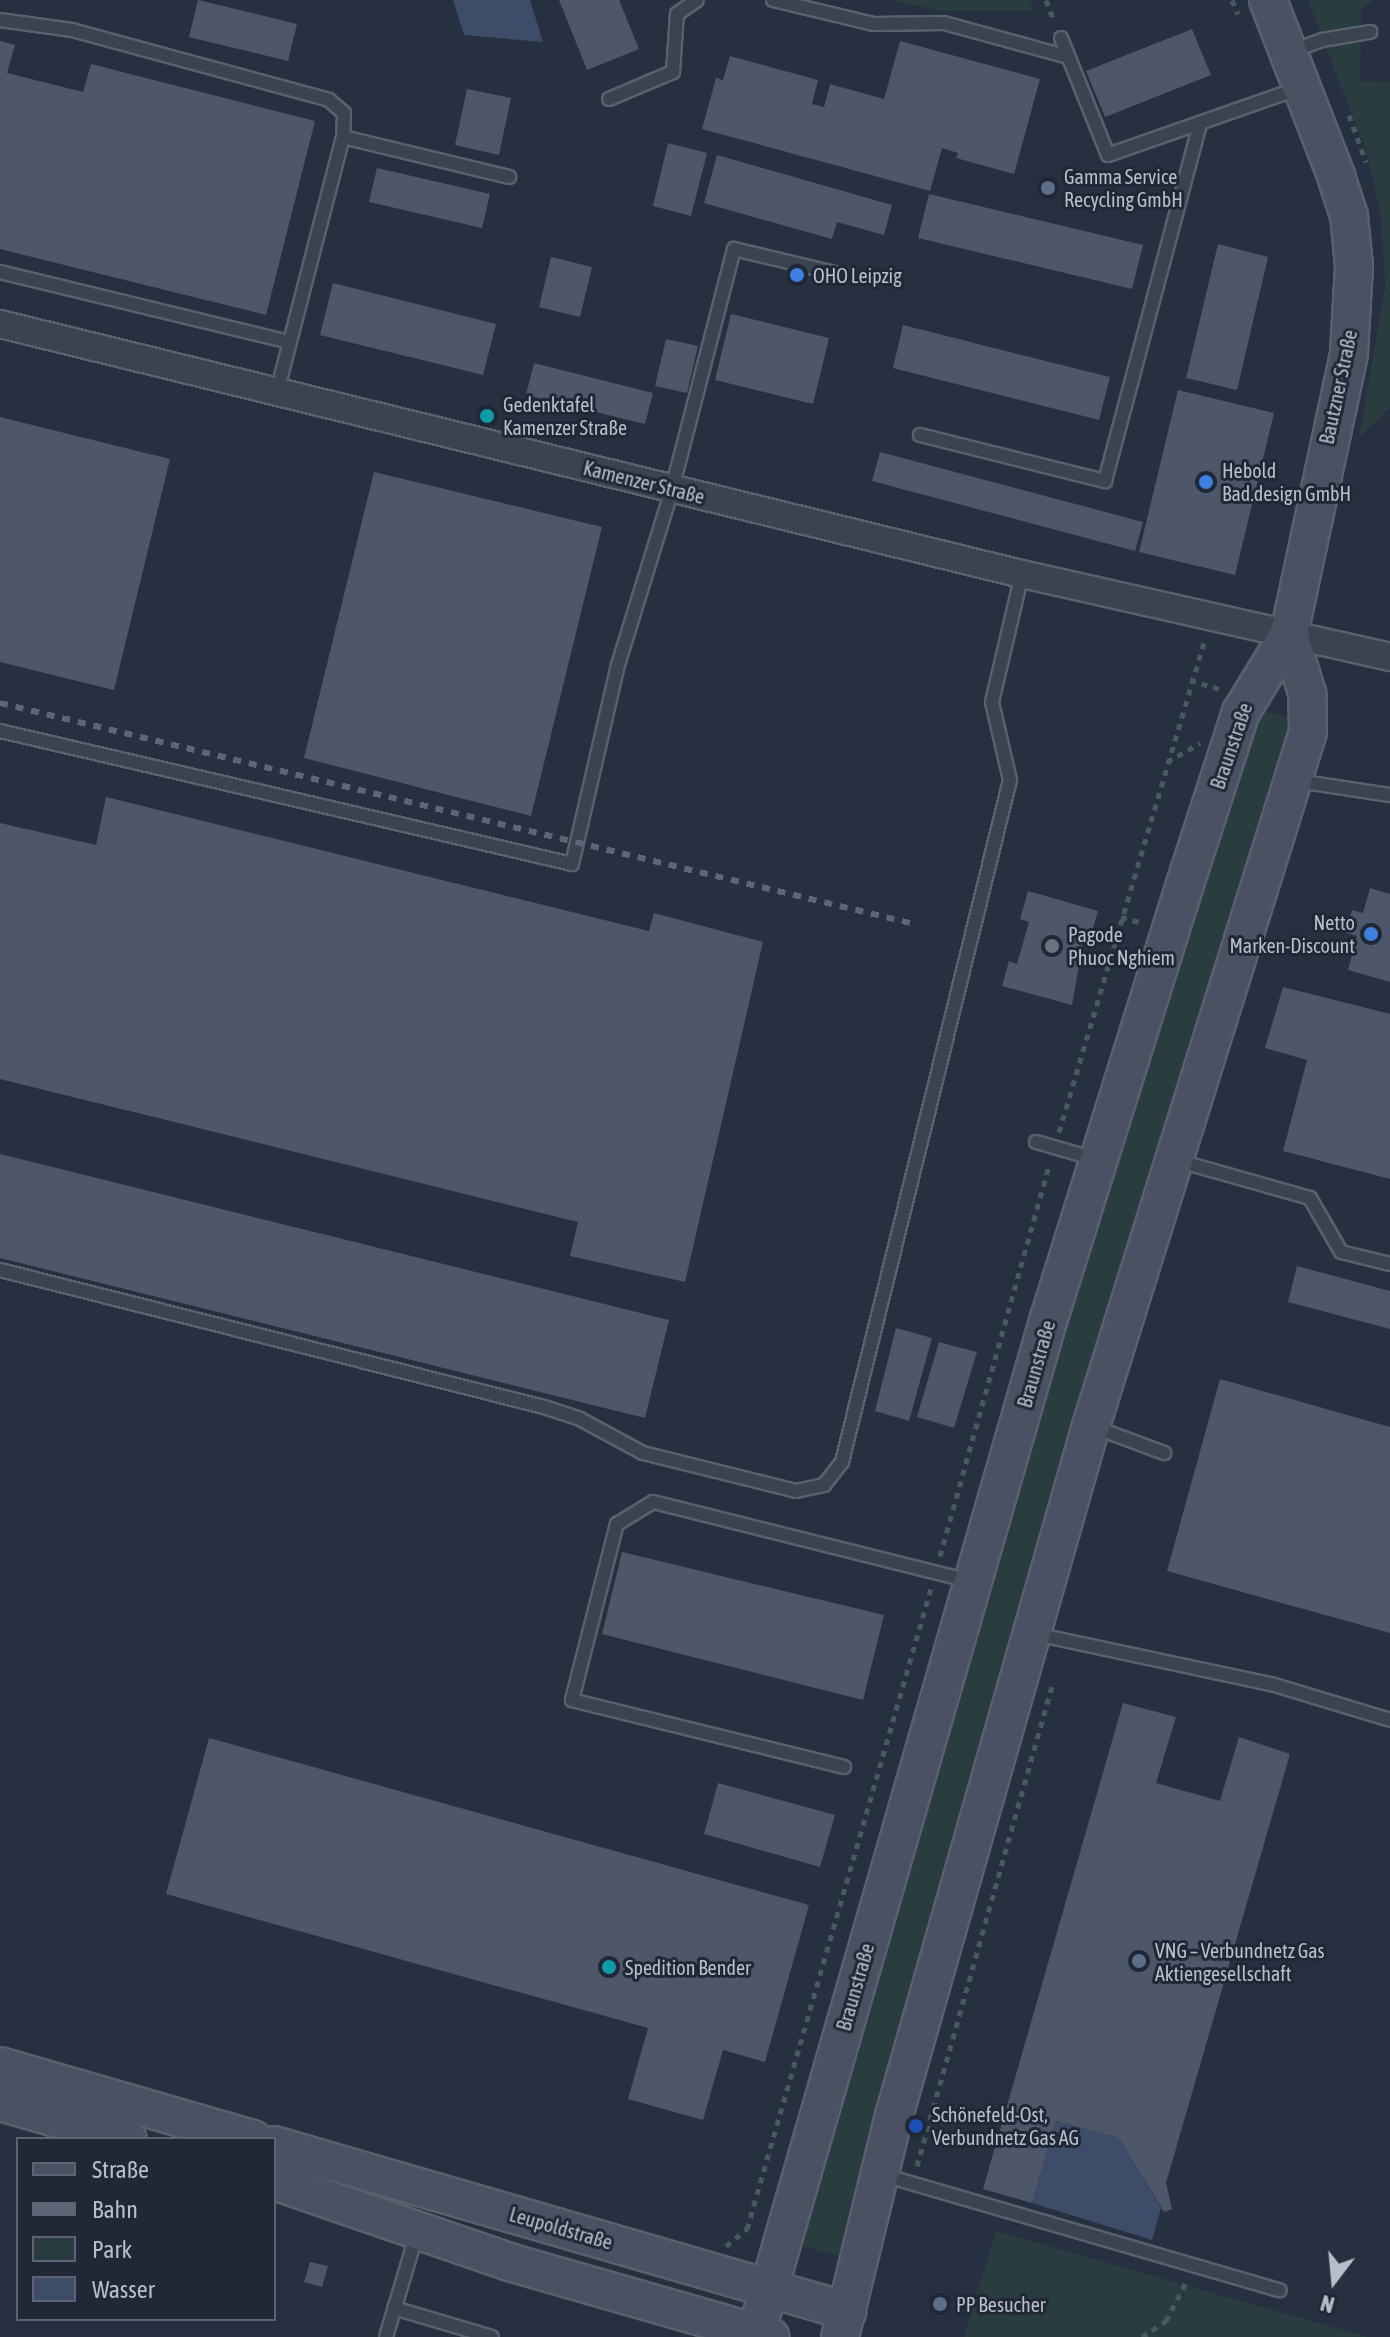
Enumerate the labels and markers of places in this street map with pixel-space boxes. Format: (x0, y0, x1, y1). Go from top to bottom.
place label: Gamma Service Recycling GmbH (1064, 164, 1183, 211)
marker: Gamma Service Recycling GmbH (1039, 179, 1057, 197)
place label: OHO Leipzig (813, 263, 902, 287)
marker: OHO Leipzig (788, 266, 806, 284)
place label: Gedenktafel Kamenzer Straße (503, 392, 627, 439)
marker: Gedenktafel Kamenzer Straße (478, 407, 496, 425)
place label: Hebold Bad.design GmbH (1222, 458, 1351, 505)
marker: Hebold Bad.design GmbH (1197, 473, 1215, 491)
place label: Netto Marken-Discount (1229, 910, 1355, 957)
place label: Pagode Phuoc Nghiem (1068, 922, 1175, 969)
marker: Netto Marken-Discount (1362, 925, 1380, 943)
marker: Pagode Phuoc Nghiem (1043, 937, 1061, 955)
place label: VNG – Verbundnetz Gas Aktiengesellschaft (1155, 1938, 1325, 1985)
marker: VNG – Verbundnetz Gas Aktiengesellschaft (1130, 1952, 1148, 1970)
place label: Spedition Bender (625, 1955, 751, 1979)
marker: Spedition Bender (600, 1958, 618, 1976)
place label: Schönefeld-Ost, Verbundnetz Gas AG (932, 2102, 1079, 2149)
marker: Schönefeld-Ost, Verbundnetz Gas AG (907, 2117, 925, 2135)
place label: PP Besucher (956, 2292, 1046, 2316)
marker: PP Besucher (931, 2295, 949, 2313)

